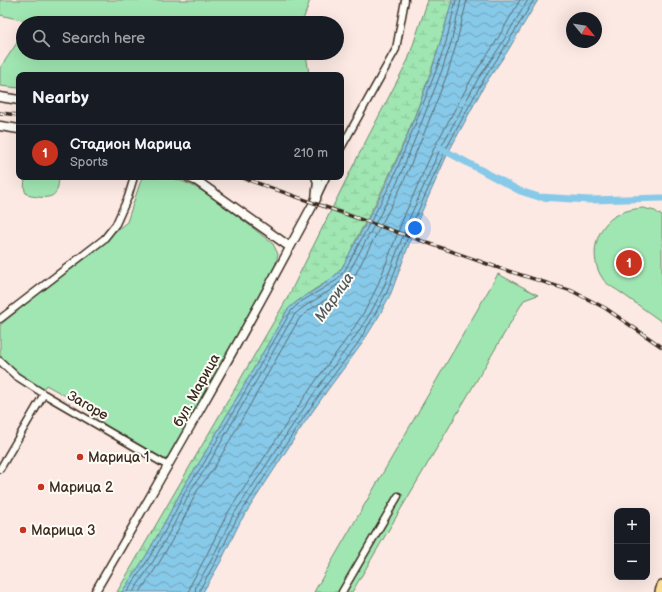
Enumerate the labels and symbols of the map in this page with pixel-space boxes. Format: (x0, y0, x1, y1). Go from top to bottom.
north arrow (566, 12, 602, 48)
your location (405, 218, 425, 238)
pin: 1 (616, 248, 642, 278)
water label: Марица (311, 269, 358, 326)
street label: бул. Марица (169, 350, 224, 430)
street label: Загоре (64, 387, 111, 424)
place label: Марица 1 (88, 449, 149, 466)
marker: Марица 1 (75, 452, 85, 462)
place label: Марица 2 (49, 479, 114, 496)
marker: Марица 2 (36, 482, 46, 492)
place label: Марица 3 (31, 522, 96, 539)
marker: Марица 3 (18, 525, 28, 535)

